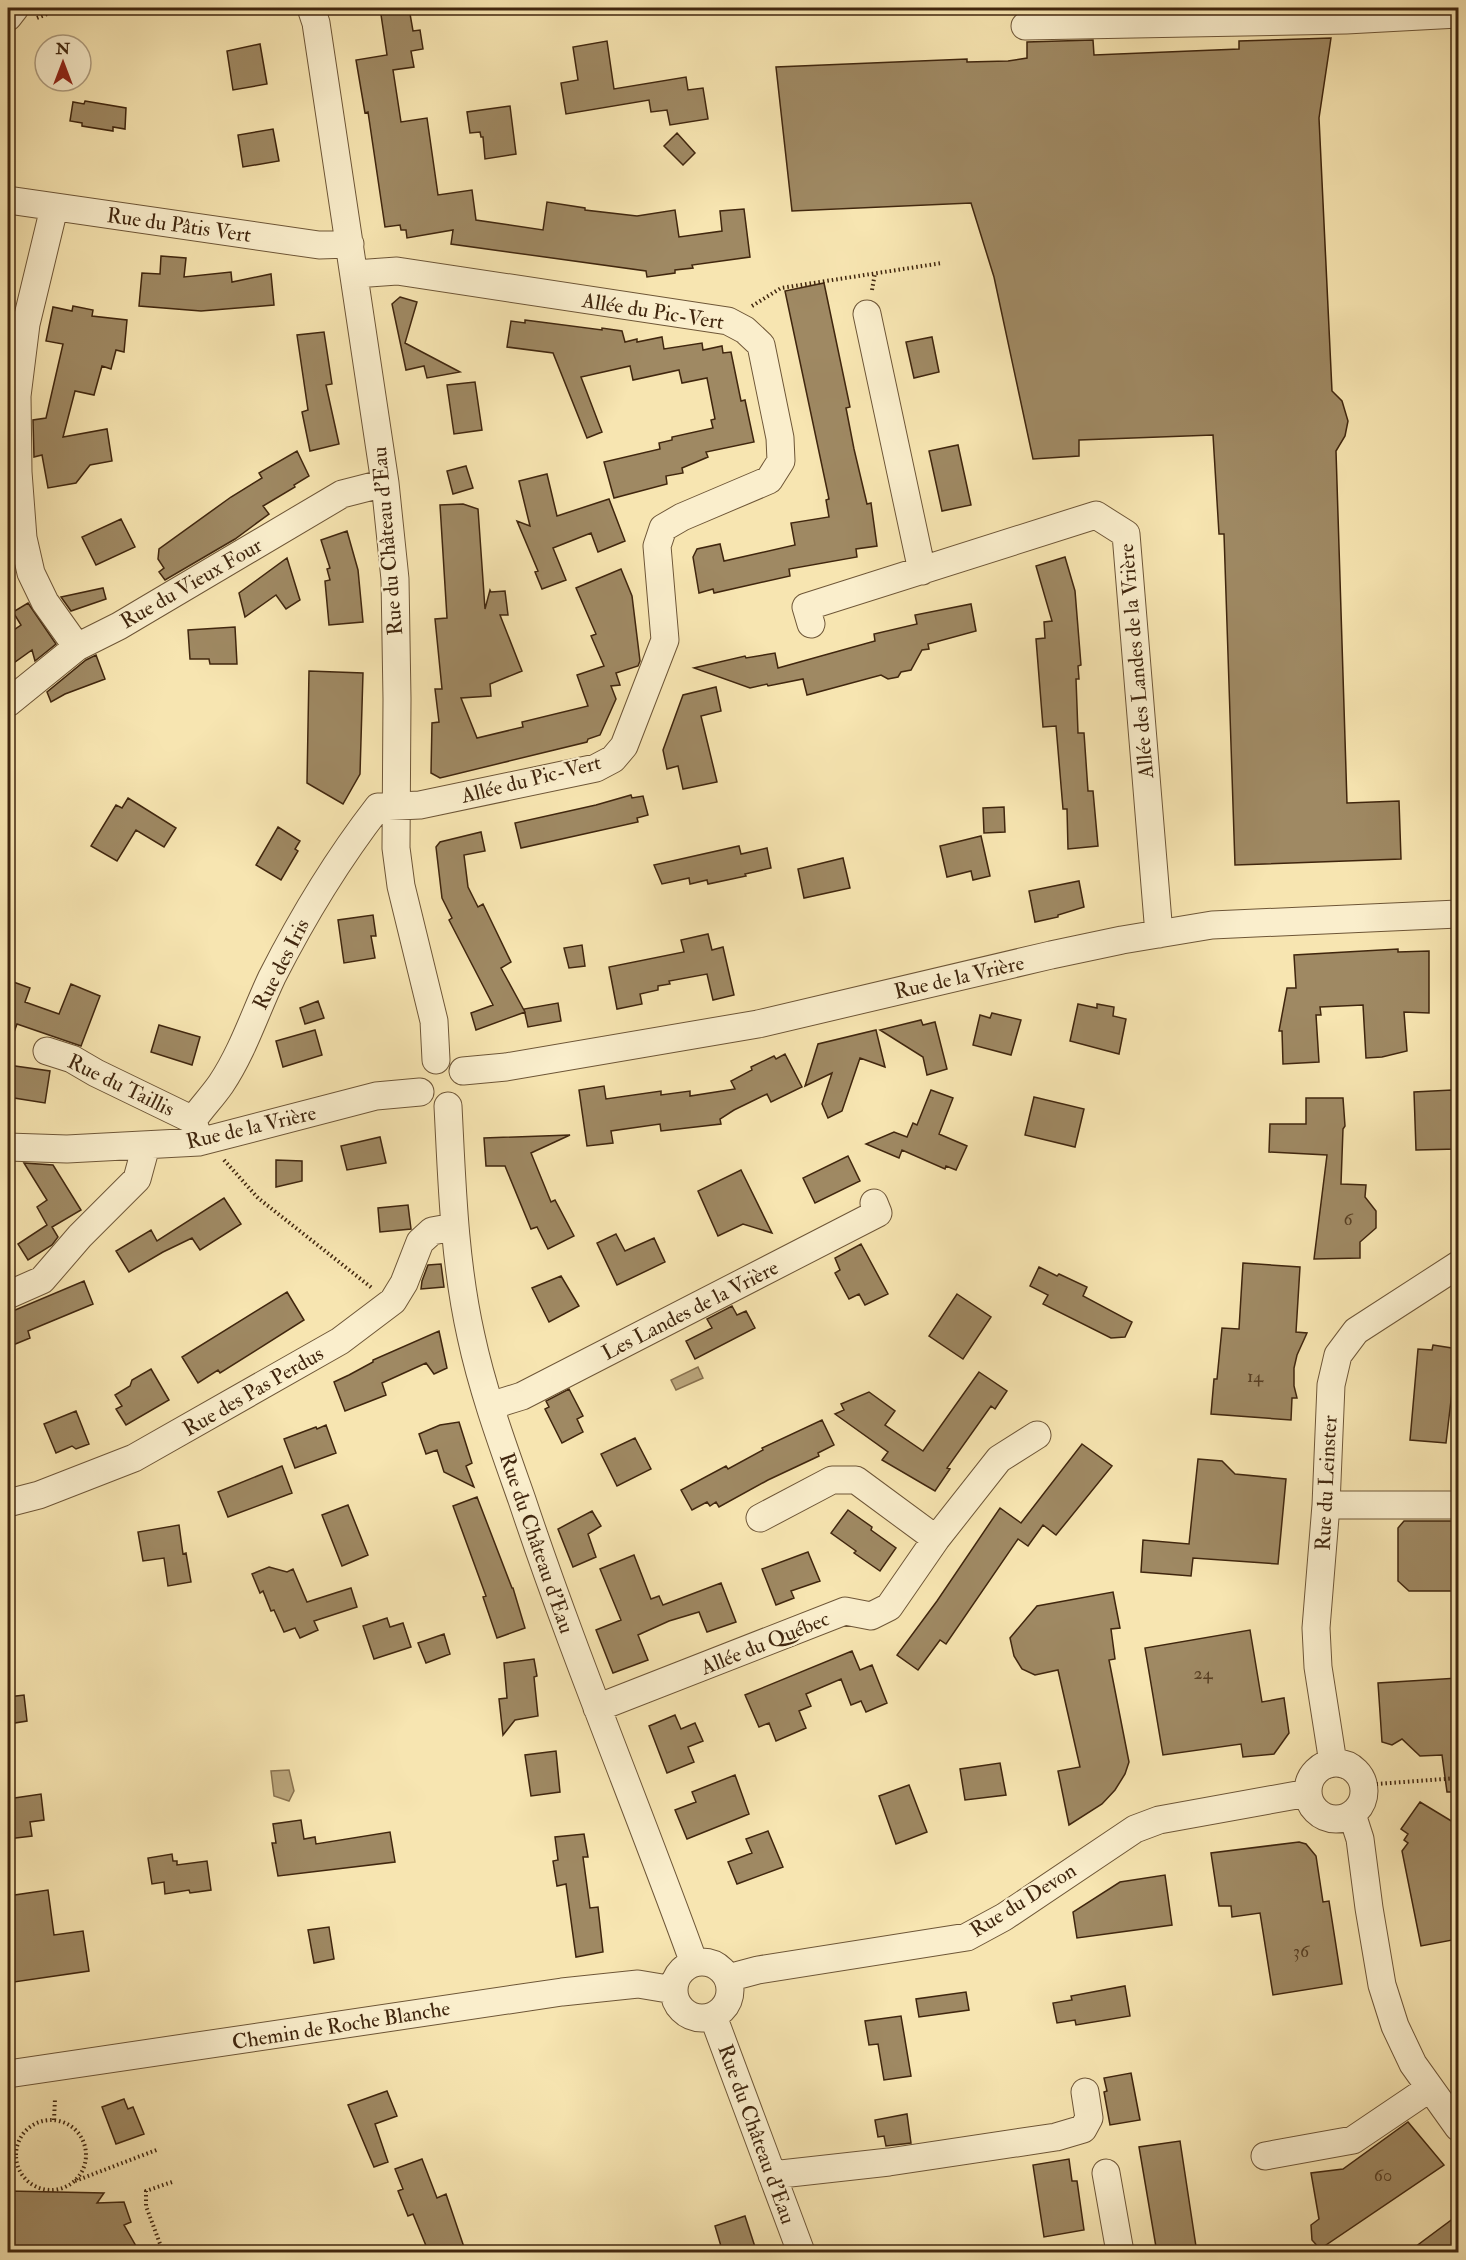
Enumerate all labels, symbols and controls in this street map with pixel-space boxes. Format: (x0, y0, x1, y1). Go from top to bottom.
north arrow (33, 33, 93, 93)
text: N (55, 39, 71, 59)
street label: Rue du Pâtis Vert (105, 202, 253, 249)
street label: Allée du Pic-Vert (579, 287, 726, 336)
street label: Rue du Château d'Eau (366, 445, 409, 636)
street label: Rue du Vieux Four (115, 532, 267, 635)
street label: Allée des Landes de la Vrière (1113, 542, 1160, 781)
street label: Allée du Pic-Vert (457, 749, 604, 810)
street label: Rue des Iris (247, 914, 316, 1014)
street label: Rue de la Vrière (891, 949, 1027, 1006)
street label: Rue du Taillis (63, 1048, 179, 1123)
street label: Rue de la Vrière (183, 1099, 319, 1156)
house number: 6 (1343, 1208, 1353, 1231)
street label: Les Landes de la Vrière (597, 1254, 783, 1367)
street label: Rue des Pas Perdus (178, 1340, 329, 1443)
house number: 14 (1247, 1365, 1264, 1388)
street label: Rue du Leinster (1309, 1414, 1344, 1551)
street label: Rue du Château d'Eau (493, 1449, 580, 1637)
street label: Allée du Québec (696, 1605, 834, 1682)
house number: 24 (1194, 1662, 1214, 1685)
street label: Rue du Devon (965, 1857, 1082, 1944)
house number: 36 (1293, 1940, 1310, 1963)
street label: Chemin de Roche Blanche (230, 1995, 452, 2056)
street label: Rue du Château d'Eau (711, 2041, 802, 2228)
house number: 60 (1374, 2164, 1392, 2187)

